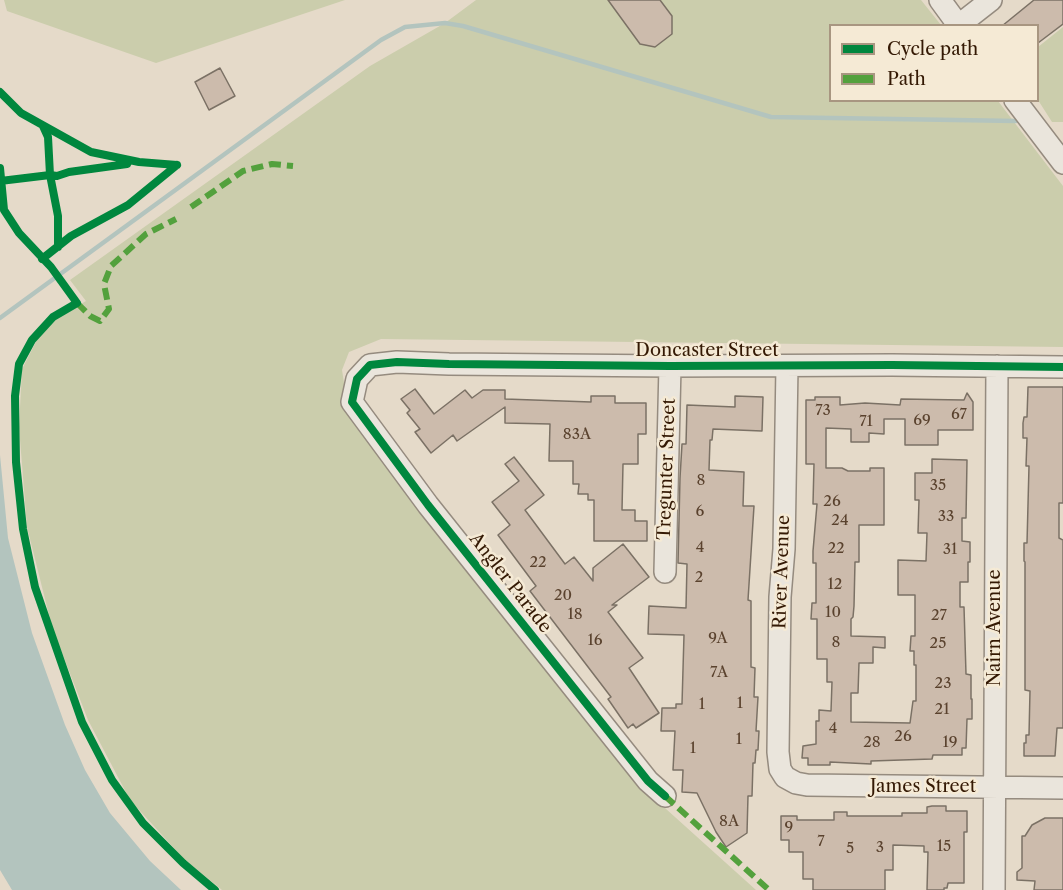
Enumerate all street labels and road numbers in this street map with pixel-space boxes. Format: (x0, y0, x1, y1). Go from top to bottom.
street label: Doncaster Street (635, 340, 779, 362)
street label: Tregunter Street (654, 398, 680, 540)
street label: River Avenue (769, 515, 795, 629)
street label: Angler Parade (464, 529, 556, 637)
street label: Nairn Avenue (984, 569, 1006, 687)
street label: James Street (870, 776, 976, 798)

